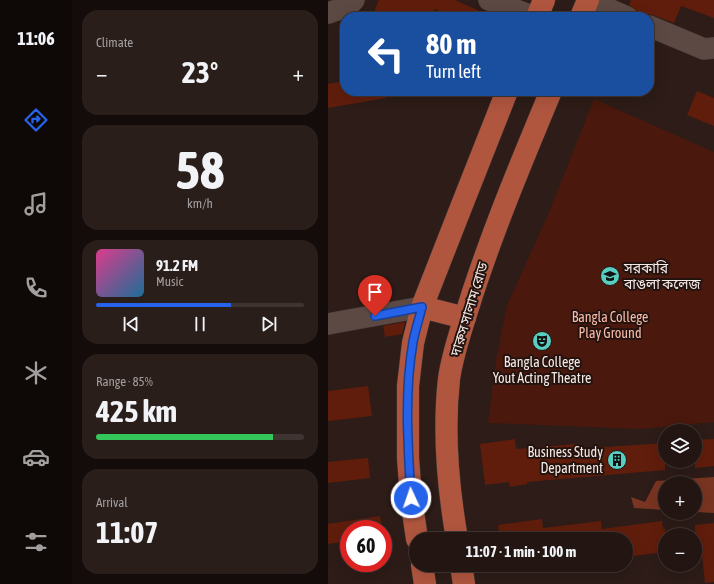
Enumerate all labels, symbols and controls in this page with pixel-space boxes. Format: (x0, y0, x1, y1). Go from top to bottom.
text: 11:06 (17, 28, 55, 49)
icon: left (360, 28, 412, 80)
text: 80 m (426, 28, 476, 60)
text: Climate (96, 35, 133, 50)
text: 23° (182, 55, 218, 89)
text: − (96, 60, 107, 86)
text: + (293, 60, 304, 86)
text: Turn left (426, 61, 481, 82)
icon: directions (22, 106, 50, 134)
text: 58 (176, 140, 224, 200)
icon: music (22, 190, 50, 218)
text: km/h (187, 196, 213, 211)
text: 91.2 FM (156, 257, 198, 274)
street label: দারুস সালাম রোড (447, 259, 491, 359)
place label: সরকারি বাঙলা কলেজ (623, 260, 702, 292)
school or university icon: সরকারি বাঙলা কলেজ (599, 265, 621, 287)
icon: phone (22, 274, 50, 302)
text: Music (156, 274, 183, 289)
pin (358, 275, 392, 316)
icon: arrive (364, 281, 386, 303)
park label: Bangla College Play Ground (572, 309, 648, 341)
icon: previous (120, 313, 142, 335)
icon: pause (189, 313, 211, 335)
icon: next (258, 313, 280, 335)
theatre icon: Bangla College Yout Acting Theatre (531, 330, 553, 352)
place label: Bangla College Yout Acting Theatre (493, 354, 591, 386)
icon: climate (22, 359, 50, 387)
text: Range · 85% (96, 374, 153, 389)
text: 425 km (96, 394, 177, 428)
map controls (658, 424, 702, 572)
button: layers (658, 424, 702, 468)
icon: car (22, 443, 50, 471)
place label: Business Study Department (527, 444, 603, 476)
building icon: Business Study Department (606, 449, 628, 471)
button: + (658, 476, 702, 520)
position arrow (390, 477, 432, 519)
text: Arrival (96, 495, 128, 510)
text: 11:07 (96, 515, 158, 549)
speed limit sign: 60 (340, 520, 392, 572)
icon: filters (22, 528, 50, 556)
button: − (658, 528, 702, 572)
text: 11:07 · 1 min · 100 m (466, 543, 576, 560)

